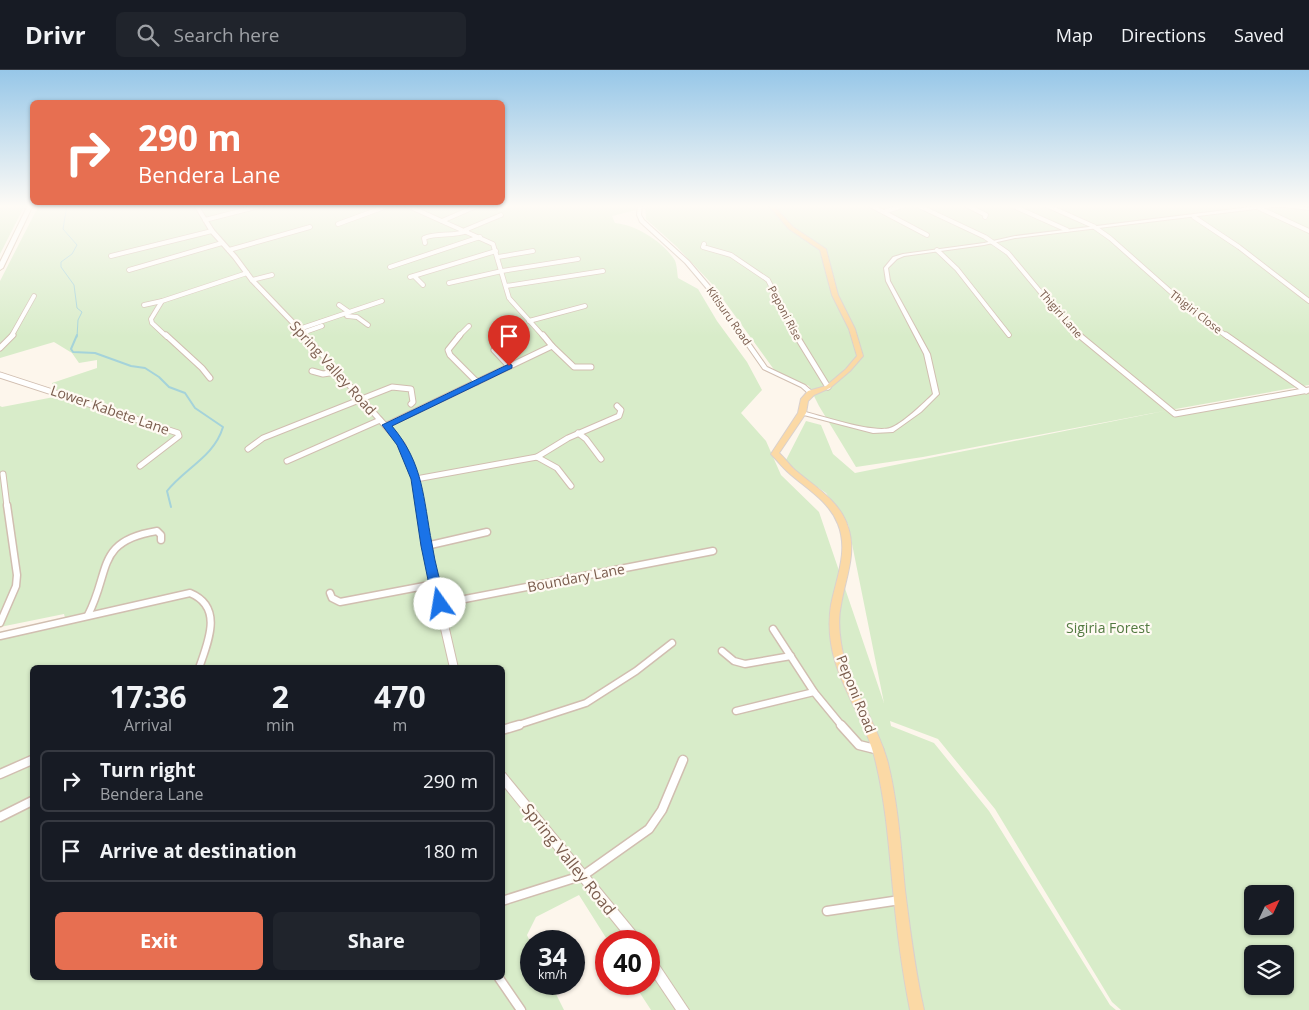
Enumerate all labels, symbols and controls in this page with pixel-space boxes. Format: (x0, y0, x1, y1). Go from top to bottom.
search box (116, 12, 466, 57)
text: Drivr (25, 18, 86, 51)
icon: search (134, 21, 162, 49)
text: Search here (174, 22, 279, 48)
text: Map (1056, 23, 1093, 47)
text: Directions (1121, 23, 1206, 47)
text: Saved (1234, 23, 1284, 47)
text: 290 m (138, 114, 242, 161)
icon: right (55, 120, 120, 185)
text: Bendera Lane (138, 159, 280, 189)
street label: Kitisuru Road (704, 283, 755, 348)
street label: Peponi Rise (765, 283, 806, 343)
street label: Thigiri Lane (1036, 286, 1086, 341)
street label: Thigiri Close (1167, 287, 1225, 337)
pin (488, 315, 530, 366)
street label: Spring Valley Road (286, 317, 381, 419)
icon: arrive (495, 322, 523, 350)
street label: Lower Kabete Lane (48, 380, 172, 439)
street label: Boundary Lane (526, 559, 626, 596)
position arrow (413, 577, 465, 629)
park label: Sigiria Forest (1066, 618, 1150, 637)
street label: Peponi Road (832, 652, 881, 736)
text: 17:36 (109, 676, 187, 717)
text: 2 (272, 676, 289, 717)
text: 470 (374, 676, 426, 717)
text: Arrival (124, 714, 172, 736)
text: min (266, 714, 295, 736)
text: m (392, 714, 407, 736)
text: Turn right (100, 757, 195, 783)
icon: right (57, 767, 85, 795)
text: 290 m (423, 768, 478, 794)
text: Bendera Lane (100, 783, 204, 805)
street label: Spring Valley Road (517, 799, 621, 919)
icon: arrive (57, 837, 85, 865)
text: Arrive at destination (100, 838, 297, 864)
text: 180 m (423, 838, 478, 864)
north arrow (1244, 885, 1294, 935)
map controls (1244, 885, 1294, 995)
button: Exit (55, 912, 263, 970)
button: Share (273, 912, 480, 970)
speed limit sign: 40 (595, 930, 660, 995)
text: 34 (538, 939, 567, 973)
button: layers (1244, 945, 1294, 995)
text: km/h (538, 966, 567, 983)

